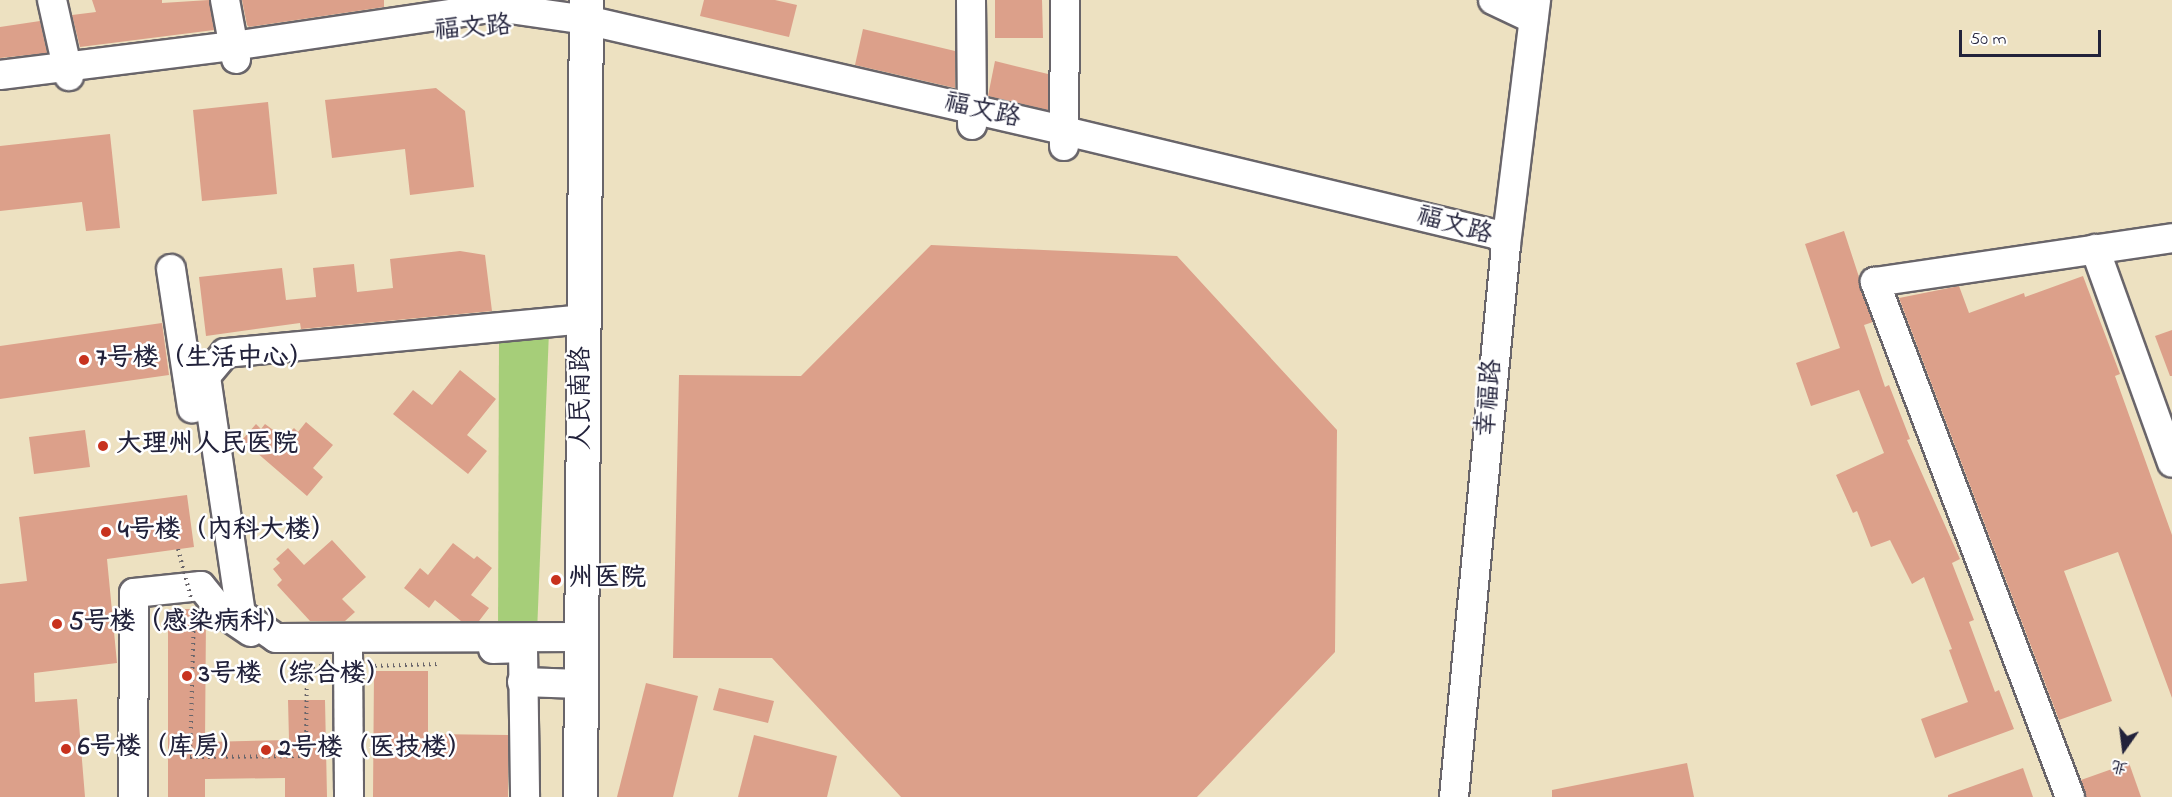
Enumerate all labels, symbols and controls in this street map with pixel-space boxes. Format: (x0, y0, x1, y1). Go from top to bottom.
street label: 福文路 (433, 12, 513, 48)
scale bar (1962, 18, 2104, 56)
text: 50 m (1970, 27, 2007, 53)
street label: 福文路 (940, 88, 1024, 136)
street label: 福文路 (1412, 201, 1496, 253)
place label: 7号楼（生活中心） (96, 344, 315, 376)
street label: 人民南路 (567, 346, 599, 450)
marker: 7号楼（生活中心） (77, 353, 91, 367)
street label: 幸福路 (1472, 358, 1510, 438)
place label: 大理州人民医院 (116, 430, 298, 462)
marker: 大理州人民医院 (94, 437, 112, 455)
place label: 4号楼（内科大楼） (118, 516, 337, 548)
marker: 4号楼（内科大楼） (99, 525, 113, 539)
place label: 州医院 (568, 564, 646, 596)
marker: 州医院 (549, 573, 563, 587)
place label: 5号楼（感染病科） (69, 608, 292, 640)
marker: 5号楼（感染病科） (50, 617, 64, 631)
place label: 3号楼（综合楼） (199, 660, 392, 692)
marker: 3号楼（综合楼） (180, 669, 194, 683)
north arrow (2094, 719, 2154, 779)
place label: 6号楼（库房） (78, 733, 245, 765)
place label: 2号楼（医技楼） (278, 734, 473, 766)
marker: 6号楼（库房） (59, 742, 73, 756)
marker: 2号楼（医技楼） (259, 743, 273, 757)
text: 北 (2109, 753, 2130, 780)

